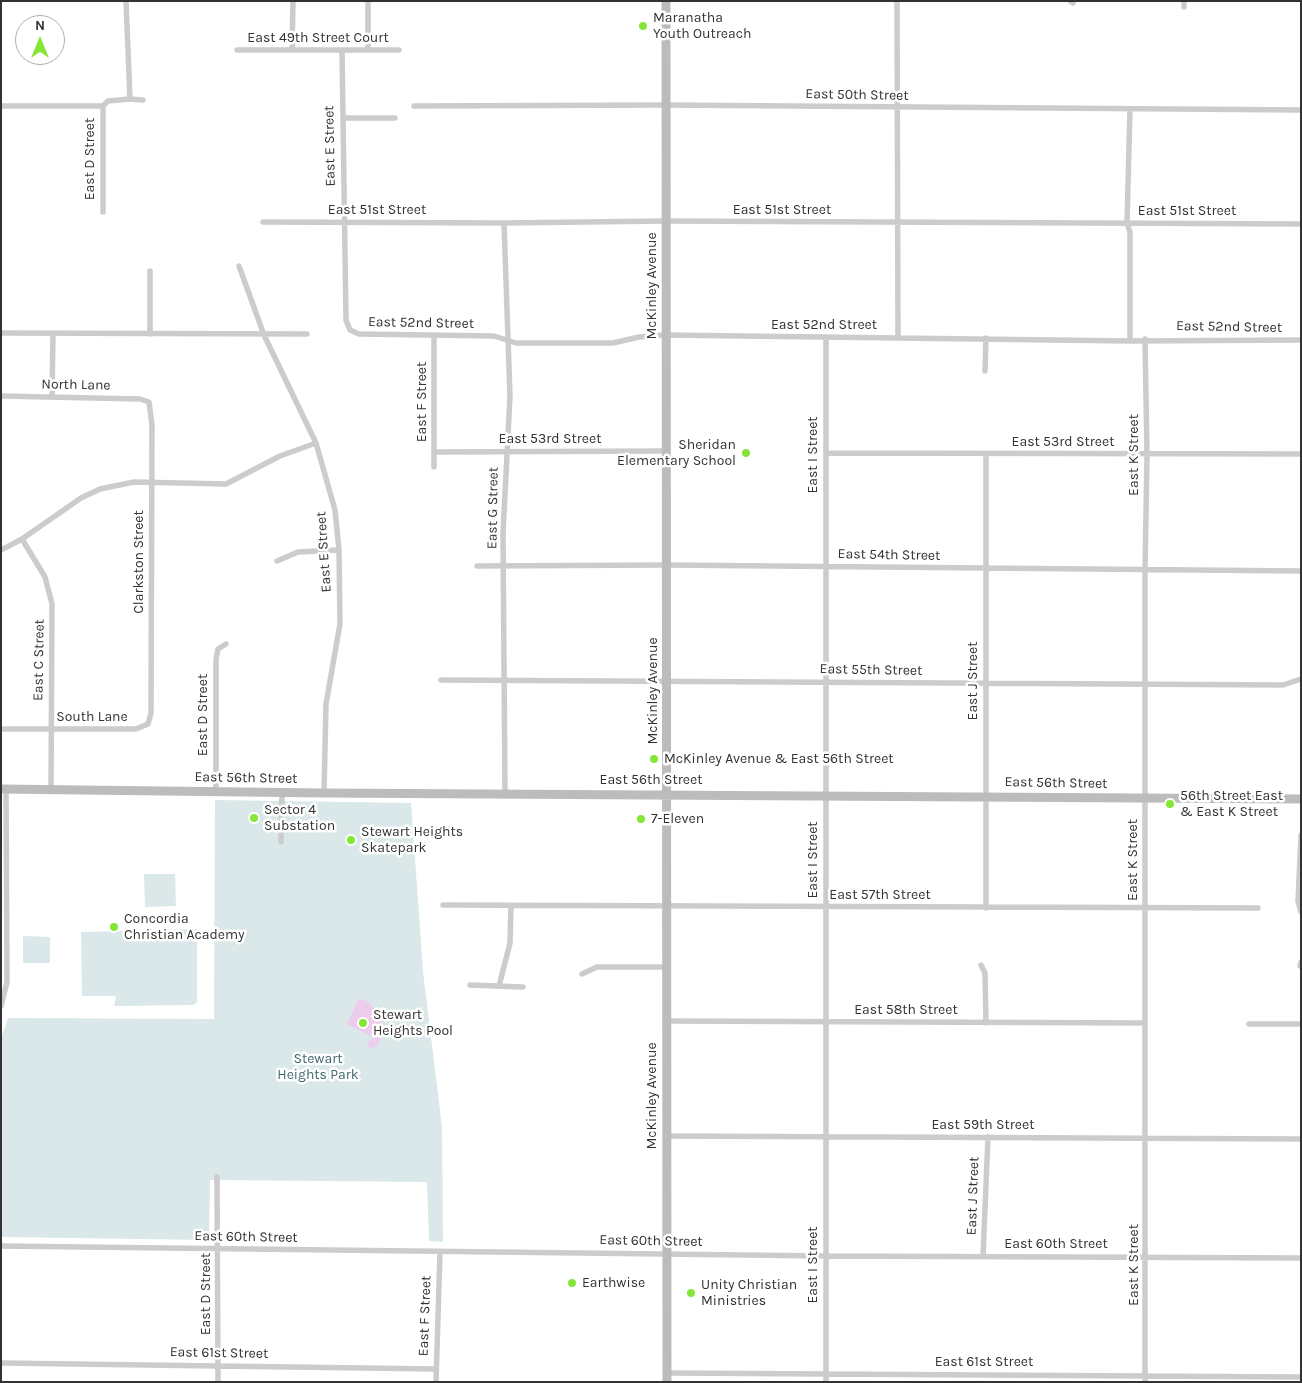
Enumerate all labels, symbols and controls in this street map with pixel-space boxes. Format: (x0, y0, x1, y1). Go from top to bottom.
place label: Maranatha Youth Outreach (653, 10, 751, 42)
north arrow (15, 15, 65, 65)
text: N (35, 17, 45, 34)
marker: Maranatha Youth Outreach (637, 20, 649, 32)
street label: East 49th Street Court (247, 30, 389, 46)
street label: East 50th Street (805, 86, 909, 104)
street label: East E Street (321, 105, 339, 187)
street label: East D Street (82, 118, 98, 200)
street label: East 51st Street (328, 202, 426, 218)
street label: East 51st Street (733, 202, 831, 218)
street label: East 51st Street (1138, 203, 1236, 219)
street label: McKinley Avenue (644, 232, 660, 340)
street label: East 52nd Street (368, 314, 474, 332)
street label: East 52nd Street (771, 317, 877, 333)
street label: East 52nd Street (1176, 318, 1282, 336)
street label: East F Street (414, 362, 430, 442)
street label: North Lane (41, 376, 111, 394)
street label: East K Street (1126, 414, 1142, 496)
street label: East I Street (805, 416, 821, 494)
street label: East 53rd Street (499, 431, 601, 447)
street label: East 53rd Street (1012, 434, 1114, 450)
place label: Sheridan Elementary School (617, 437, 736, 470)
marker: Sheridan Elementary School (740, 447, 752, 459)
street label: East G Street (484, 467, 502, 549)
street label: Clarkston Street (131, 510, 147, 614)
street label: East E Street (313, 511, 335, 593)
street label: East 54th Street (838, 546, 940, 564)
street label: East C Street (30, 619, 48, 701)
street label: McKinley Avenue (645, 637, 661, 745)
street label: East J Street (965, 642, 981, 720)
street label: East 55th Street (819, 661, 923, 679)
street label: East D Street (195, 674, 211, 756)
street label: South Lane (56, 709, 128, 725)
place label: McKinley Avenue & East 56th Street (664, 751, 894, 767)
marker: McKinley Avenue & East 56th Street (648, 753, 660, 765)
street label: East 56th Street (194, 769, 298, 787)
street label: East 56th Street (600, 772, 702, 788)
street label: East 56th Street (1004, 774, 1108, 792)
place label: 56th Street East & East K Street (1180, 788, 1283, 820)
marker: 56th Street East & East K Street (1164, 798, 1176, 810)
place label: Sector 4 Substation (264, 802, 335, 834)
place label: 7-Eleven (651, 811, 704, 827)
marker: Sector 4 Substation (248, 812, 260, 824)
marker: 7-Eleven (635, 813, 647, 825)
street label: East K Street (1125, 819, 1141, 901)
street label: East I Street (805, 821, 821, 899)
place label: Stewart Heights Skatepark (361, 824, 463, 856)
marker: Stewart Heights Skatepark (345, 834, 357, 846)
street label: East 57th Street (829, 887, 931, 903)
place label: Concordia Christian Academy (124, 911, 245, 944)
marker: Concordia Christian Academy (108, 921, 120, 933)
street label: East 58th Street (854, 1002, 958, 1018)
place label: Stewart Heights Pool (373, 1007, 453, 1040)
marker: Stewart Heights Pool (357, 1017, 369, 1029)
street label: McKinley Avenue (644, 1042, 660, 1150)
park label: Stewart Heights Park (277, 1051, 359, 1084)
street label: East 59th Street (931, 1117, 1035, 1133)
street label: East J Street (963, 1156, 983, 1236)
street label: East K Street (1126, 1224, 1142, 1306)
street label: East I Street (805, 1226, 821, 1304)
street label: East 60th Street (194, 1228, 298, 1246)
street label: East 60th Street (599, 1232, 703, 1250)
street label: East 60th Street (1004, 1236, 1108, 1252)
street label: East D Street (198, 1253, 214, 1335)
street label: East F Street (415, 1275, 435, 1357)
place label: Earthwise (582, 1275, 645, 1291)
marker: Earthwise (566, 1277, 578, 1289)
place label: Unity Christian Ministries (701, 1277, 797, 1310)
marker: Unity Christian Ministries (685, 1287, 697, 1299)
street label: East 61st Street (170, 1344, 268, 1362)
street label: East 61st Street (935, 1354, 1033, 1370)

